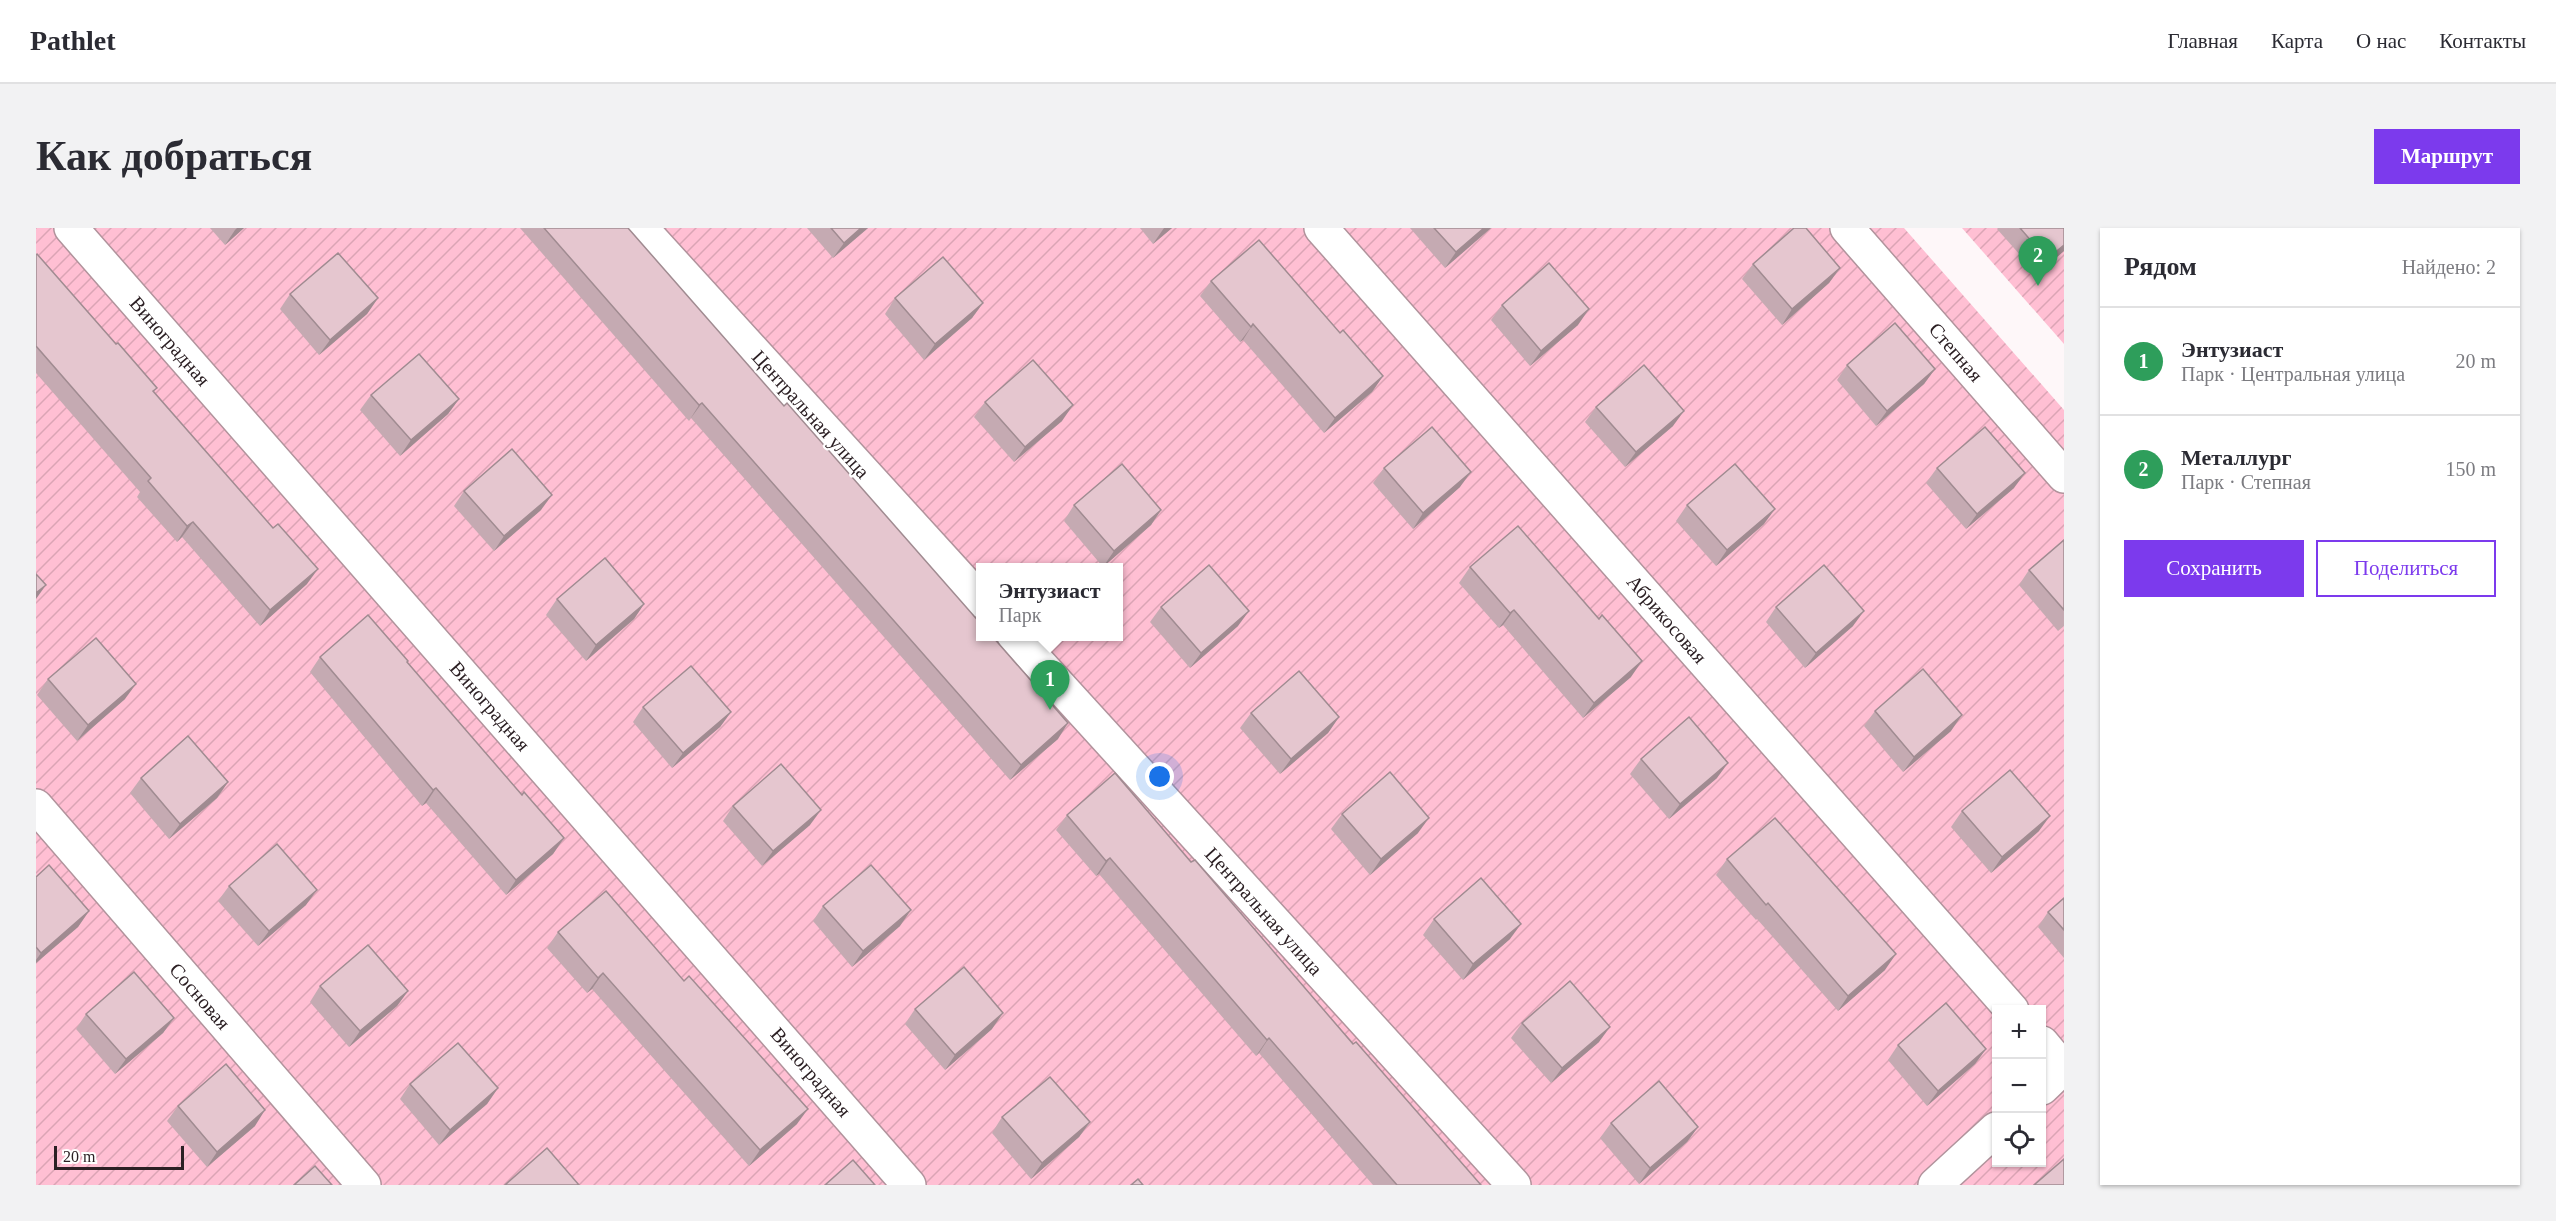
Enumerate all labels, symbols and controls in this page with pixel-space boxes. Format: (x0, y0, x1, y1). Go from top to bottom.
text: Pathlet (30, 25, 116, 56)
text: Главная (2168, 29, 2238, 53)
text: Карта (2271, 29, 2323, 53)
text: О нас (2356, 29, 2406, 53)
text: Контакты (2439, 29, 2526, 53)
button: Маршрут (2374, 129, 2520, 184)
text: Как добраться (36, 133, 312, 179)
pin: 2 (2018, 236, 2058, 286)
text: Рядом (2124, 252, 2197, 281)
text: Найдено: 2 (2402, 256, 2496, 278)
street label: Виноградная (125, 292, 215, 391)
street label: Степная (1925, 318, 1987, 386)
text: Энтузиаст (2181, 337, 2283, 362)
street label: Центральная улица (747, 346, 874, 483)
text: 1 (2139, 350, 2149, 372)
text: 20 m (2455, 350, 2496, 372)
text: Парк · Центральная улица (2181, 363, 2405, 385)
text: Металлург (2181, 445, 2291, 470)
text: 2 (2139, 458, 2149, 480)
text: 150 m (2445, 458, 2496, 480)
text: Парк · Степная (2181, 471, 2311, 493)
button: Сохранить (2124, 540, 2304, 597)
button: Поделиться (2316, 540, 2496, 597)
popup (976, 563, 1123, 641)
street label: Абрикосовая (1622, 570, 1711, 668)
text: Энтузиаст (998, 578, 1101, 603)
text: Парк (998, 604, 1041, 626)
street label: Виноградная (445, 657, 535, 756)
pin: 1 (1030, 660, 1070, 710)
your location (1145, 762, 1174, 791)
street label: Центральная улица (1200, 843, 1327, 980)
street label: Сосновая (165, 958, 235, 1034)
map controls (1992, 1005, 2046, 1167)
button: + (1992, 1005, 2046, 1059)
street label: Виноградная (766, 1023, 856, 1122)
button: − (1992, 1059, 2046, 1113)
button: locate (1992, 1113, 2046, 1167)
scale bar (54, 1143, 184, 1170)
text: 20 m (63, 1148, 95, 1165)

